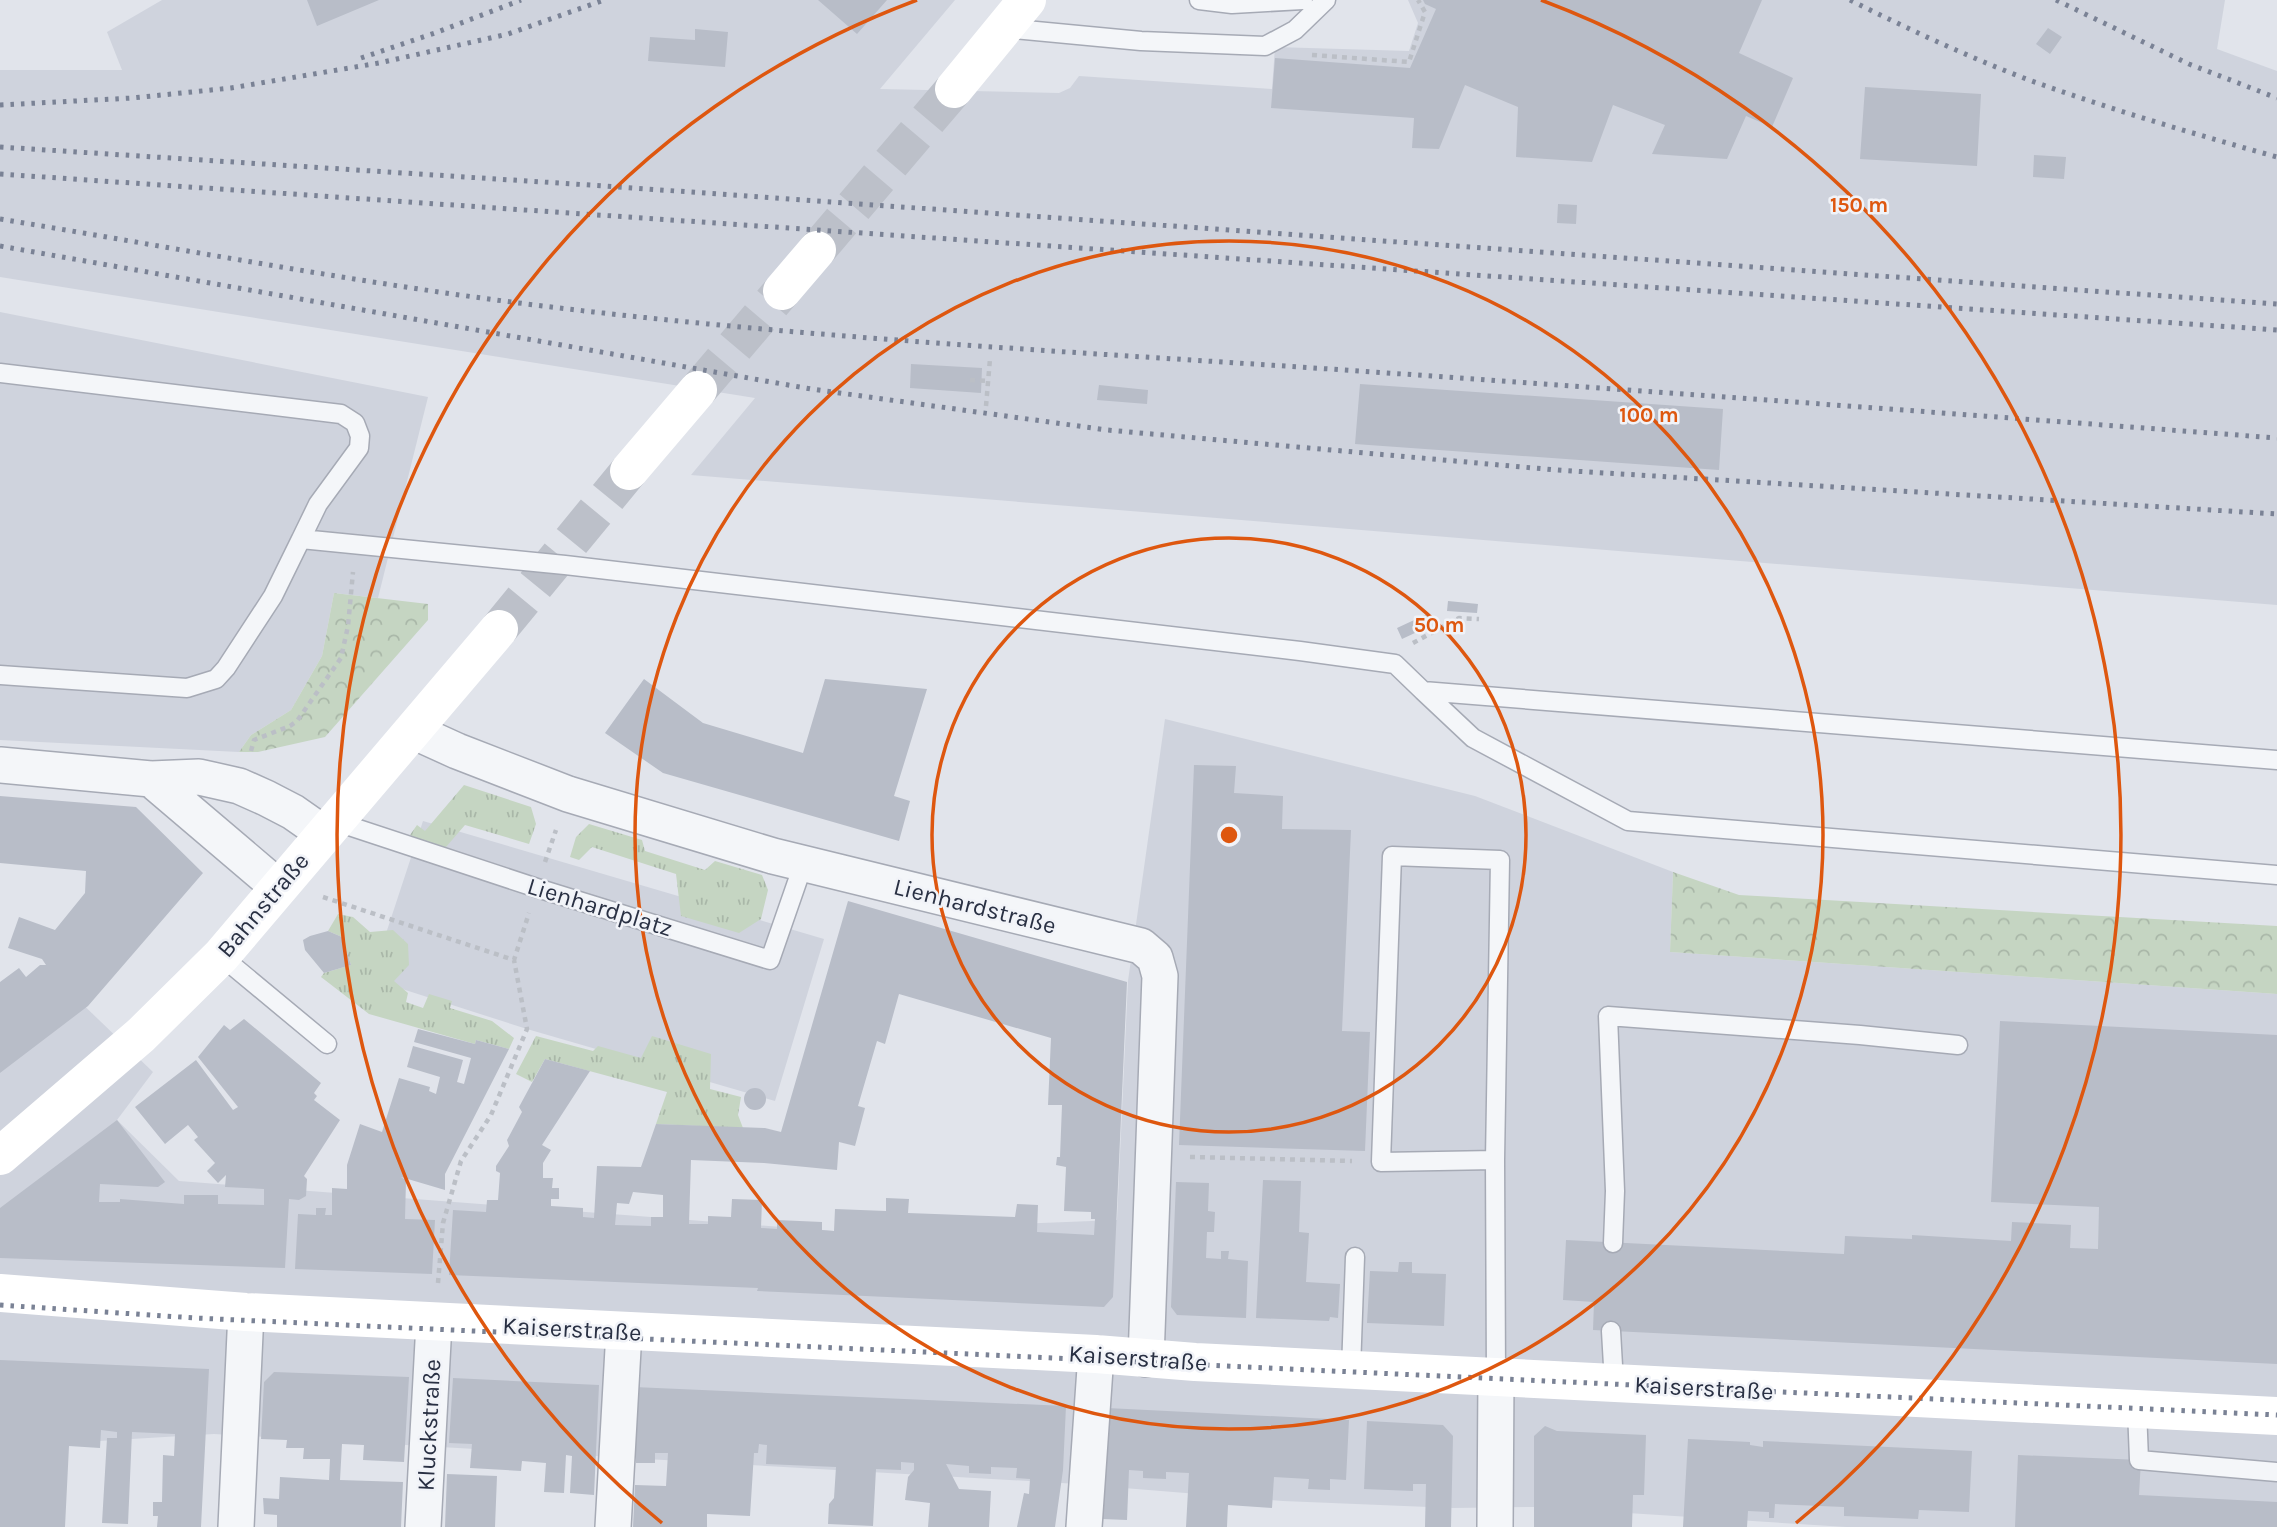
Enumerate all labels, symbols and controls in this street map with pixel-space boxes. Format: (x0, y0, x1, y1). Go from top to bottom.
text: 150 m (1830, 193, 1888, 217)
text: 100 m (1619, 403, 1679, 427)
text: 50 m (1414, 613, 1464, 637)
centre of rings (1217, 823, 1241, 847)
street label: Bahnstraße (211, 847, 315, 963)
street label: Lienhardplatz (524, 872, 676, 942)
street label: Lienhardstraße (891, 872, 1059, 940)
street label: Kaiserstraße (502, 1311, 642, 1347)
street label: Kaiserstraße (1068, 1339, 1208, 1377)
street label: Kluckstraße (412, 1358, 446, 1492)
street label: Kaiserstraße (1634, 1370, 1774, 1406)

